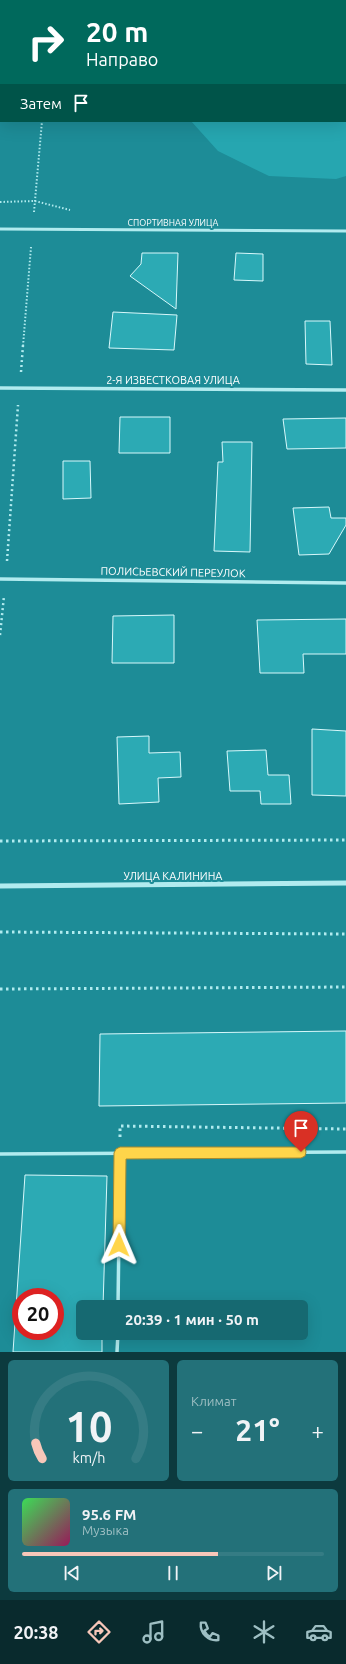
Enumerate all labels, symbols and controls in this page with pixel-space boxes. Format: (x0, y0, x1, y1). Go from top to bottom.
icon: right (20, 16, 72, 68)
text: 20 m (86, 16, 148, 47)
text: Направо (86, 49, 158, 69)
icon: arrive (70, 92, 92, 114)
text: Затем (20, 95, 62, 112)
street label: СПОРТИВНАЯ УЛИЦА (128, 218, 219, 228)
street label: 2-Я ИЗВЕСТКОВАЯ УЛИЦА (106, 374, 241, 386)
street label: ПОЛИСЬЕВСКИЙ ПЕРЕУЛОК (100, 565, 246, 579)
street label: УЛИЦА КАЛИНИНА (124, 870, 223, 882)
pin (284, 1111, 318, 1152)
icon: arrive (290, 1117, 312, 1139)
position arrow (98, 1224, 140, 1266)
speed limit sign: 20 (12, 1288, 64, 1340)
text: 20:39 · 1 мин · 50 m (125, 1311, 259, 1328)
text: Климат (191, 1394, 236, 1408)
text: 10 (65, 1402, 112, 1449)
text: 21° (235, 1413, 280, 1447)
text: − (191, 1418, 203, 1443)
text: + (312, 1418, 324, 1443)
text: km/h (72, 1449, 105, 1465)
text: 95.6 FM (82, 1506, 136, 1523)
text: Музыка (82, 1523, 129, 1537)
icon: previous (61, 1562, 83, 1584)
icon: pause (162, 1562, 184, 1584)
icon: next (263, 1562, 285, 1584)
icon: directions (85, 1618, 113, 1646)
icon: music (140, 1618, 168, 1646)
icon: phone (195, 1618, 223, 1646)
icon: climate (250, 1618, 278, 1646)
icon: car (305, 1618, 333, 1646)
text: 20:38 (13, 1622, 58, 1642)

